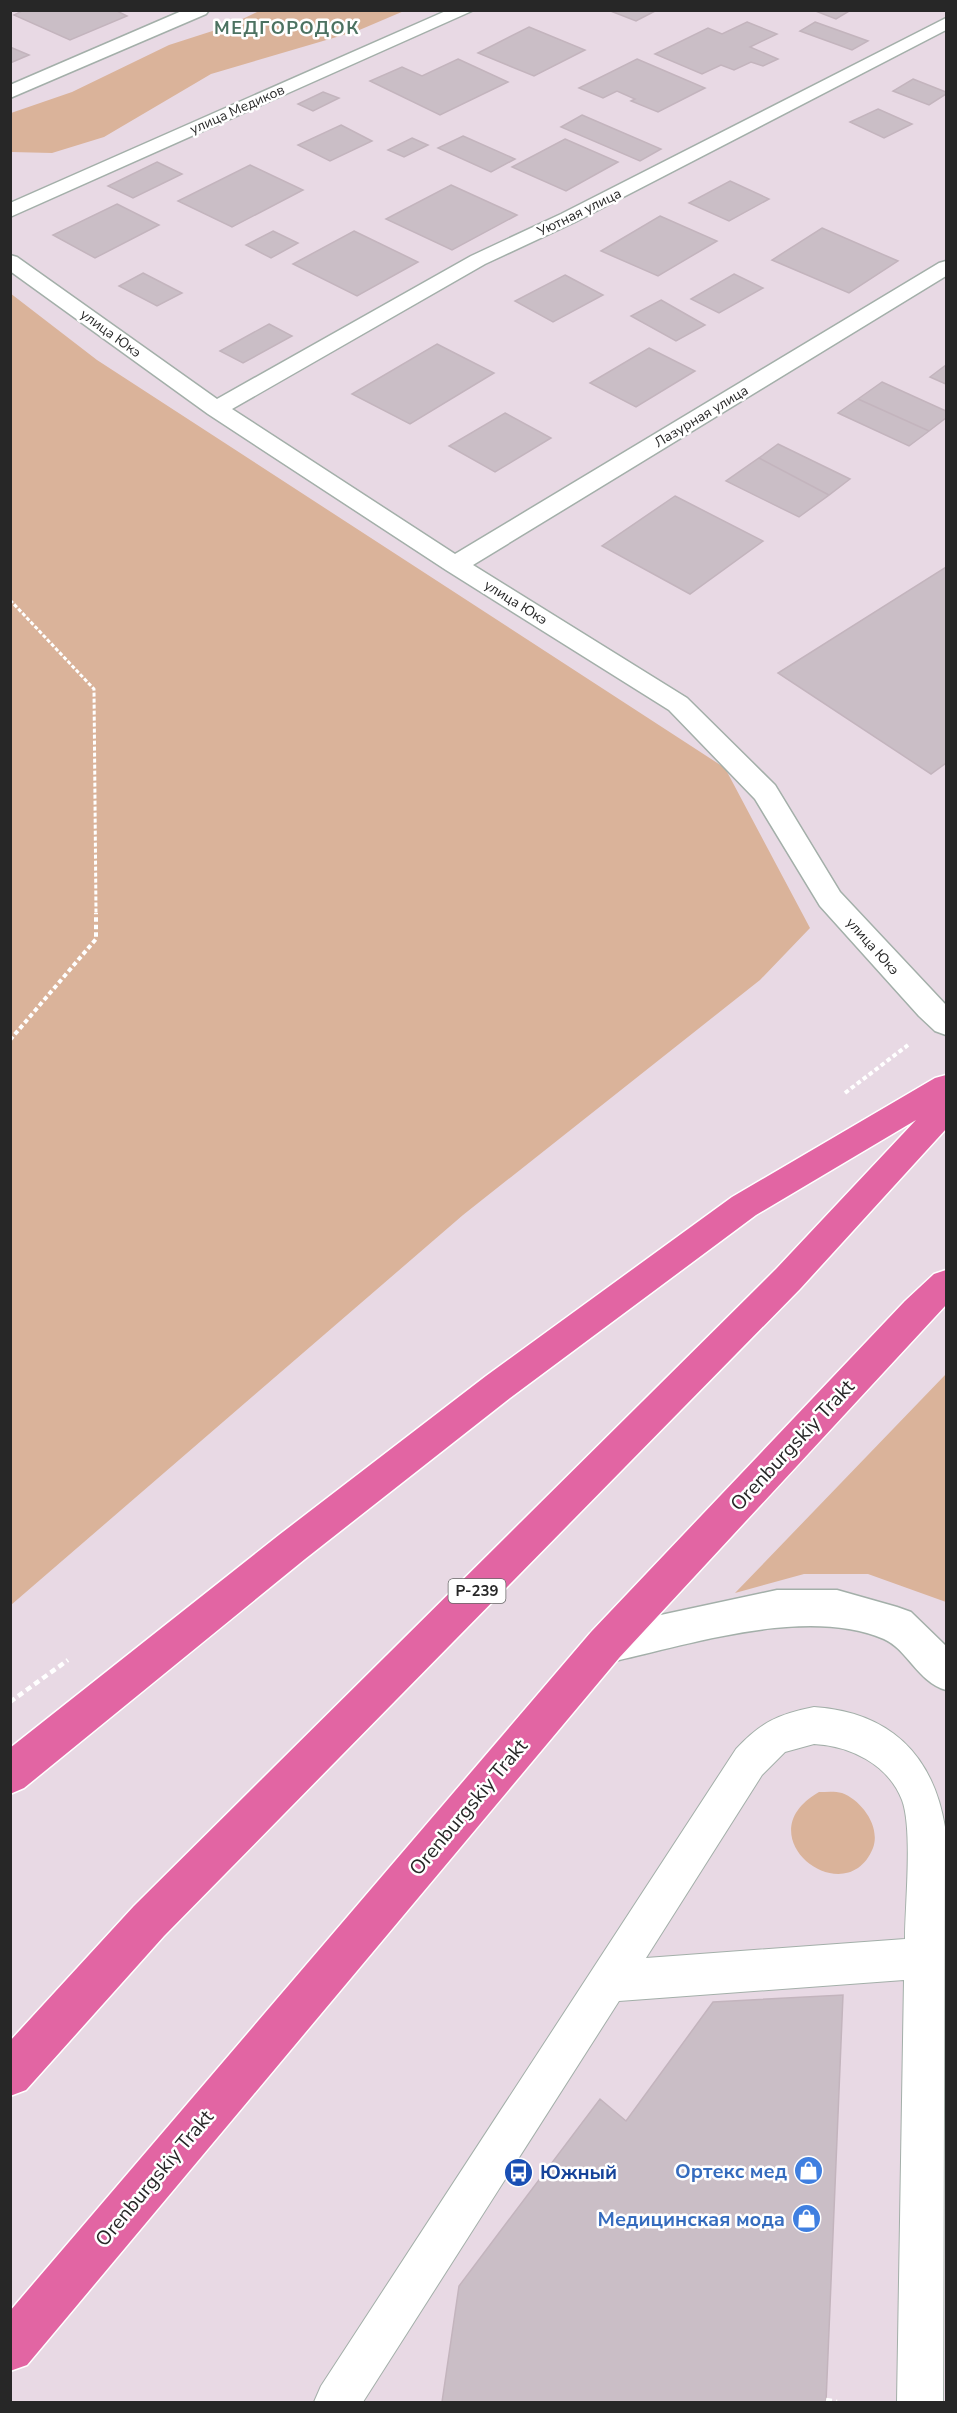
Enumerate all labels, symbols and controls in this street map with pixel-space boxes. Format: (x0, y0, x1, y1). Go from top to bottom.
district label: МЕДГОРОДОК (214, 16, 360, 40)
street label: улица Медиков (187, 80, 288, 139)
street label: Уютная улица (533, 184, 624, 241)
street label: улица Юкэ (76, 305, 145, 362)
street label: Лазурная улица (651, 381, 752, 452)
street label: улица Юкэ (481, 576, 551, 629)
street label: улица Юкэ (842, 914, 904, 979)
street label: Orenburgskiy Trakt (724, 1373, 861, 1517)
road number: Р-239 (448, 1579, 506, 1603)
street label: Orenburgskiy Trakt (403, 1733, 534, 1881)
street label: Orenburgskiy Trakt (89, 2104, 220, 2252)
shop icon: Ортекс мед (792, 2155, 824, 2187)
bus stop icon: Южный (503, 2156, 535, 2188)
place label: Ортекс мед (675, 2158, 787, 2185)
place label: Южный (540, 2159, 617, 2186)
shop icon: Медицинская мода (790, 2203, 822, 2235)
place label: Медицинская мода (598, 2206, 785, 2233)

